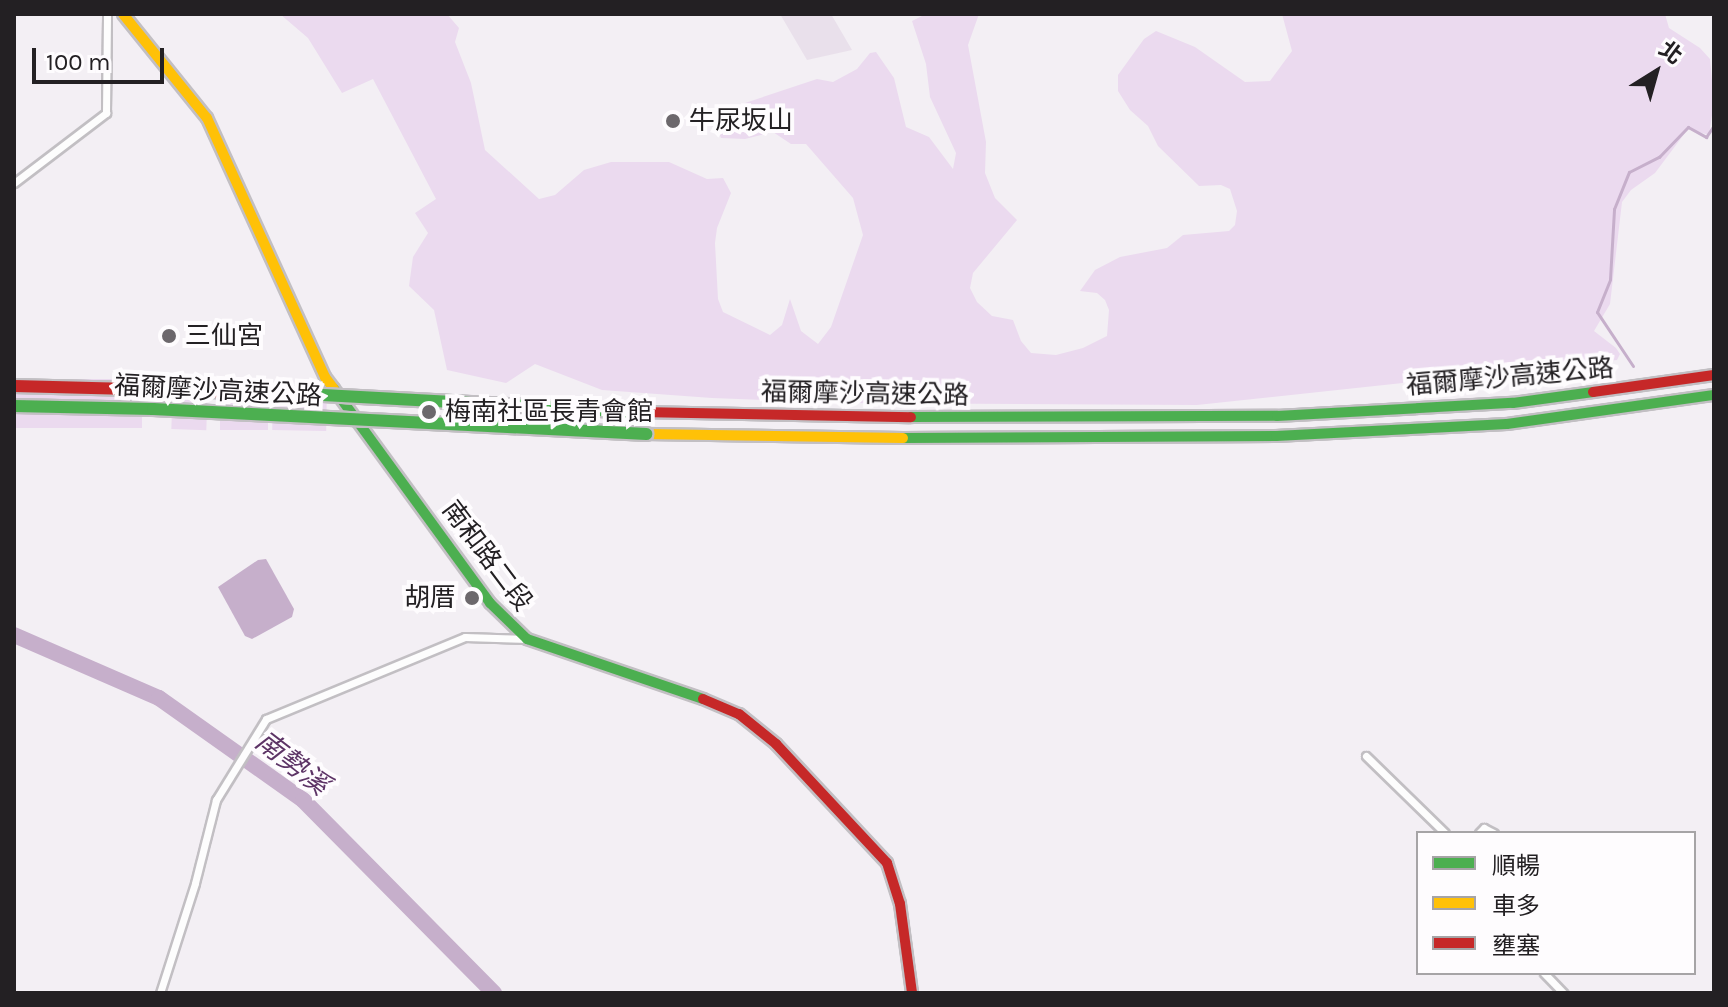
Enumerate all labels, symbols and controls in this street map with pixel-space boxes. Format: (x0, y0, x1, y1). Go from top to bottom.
scale bar (36, 32, 168, 82)
north arrow (1616, 32, 1696, 112)
text: 北 (1654, 36, 1687, 70)
text: 100 m (46, 48, 111, 76)
place label: 牛尿坂山 (689, 105, 793, 137)
marker: 牛尿坂山 (664, 112, 682, 130)
place label: 三仙宮 (185, 320, 263, 352)
marker: 三仙宮 (160, 327, 178, 345)
street label: 福爾摩沙高速公路 (1405, 352, 1615, 402)
street label: 福爾摩沙高速公路 (113, 370, 323, 412)
street label: 福爾摩沙高速公路 (761, 377, 969, 411)
place label: 梅南社區長青會館 (445, 396, 653, 428)
marker: 梅南社區長青會館 (420, 403, 438, 421)
street label: 南和路二段 (435, 495, 539, 617)
place label: 胡厝 (404, 582, 456, 614)
marker: 胡厝 (463, 589, 481, 607)
water label: 南勢溪 (249, 724, 335, 802)
legend (1416, 831, 1696, 975)
text: 順暢 (1492, 852, 1540, 880)
text: 車多 (1492, 892, 1540, 920)
text: 壅塞 (1492, 932, 1540, 960)

